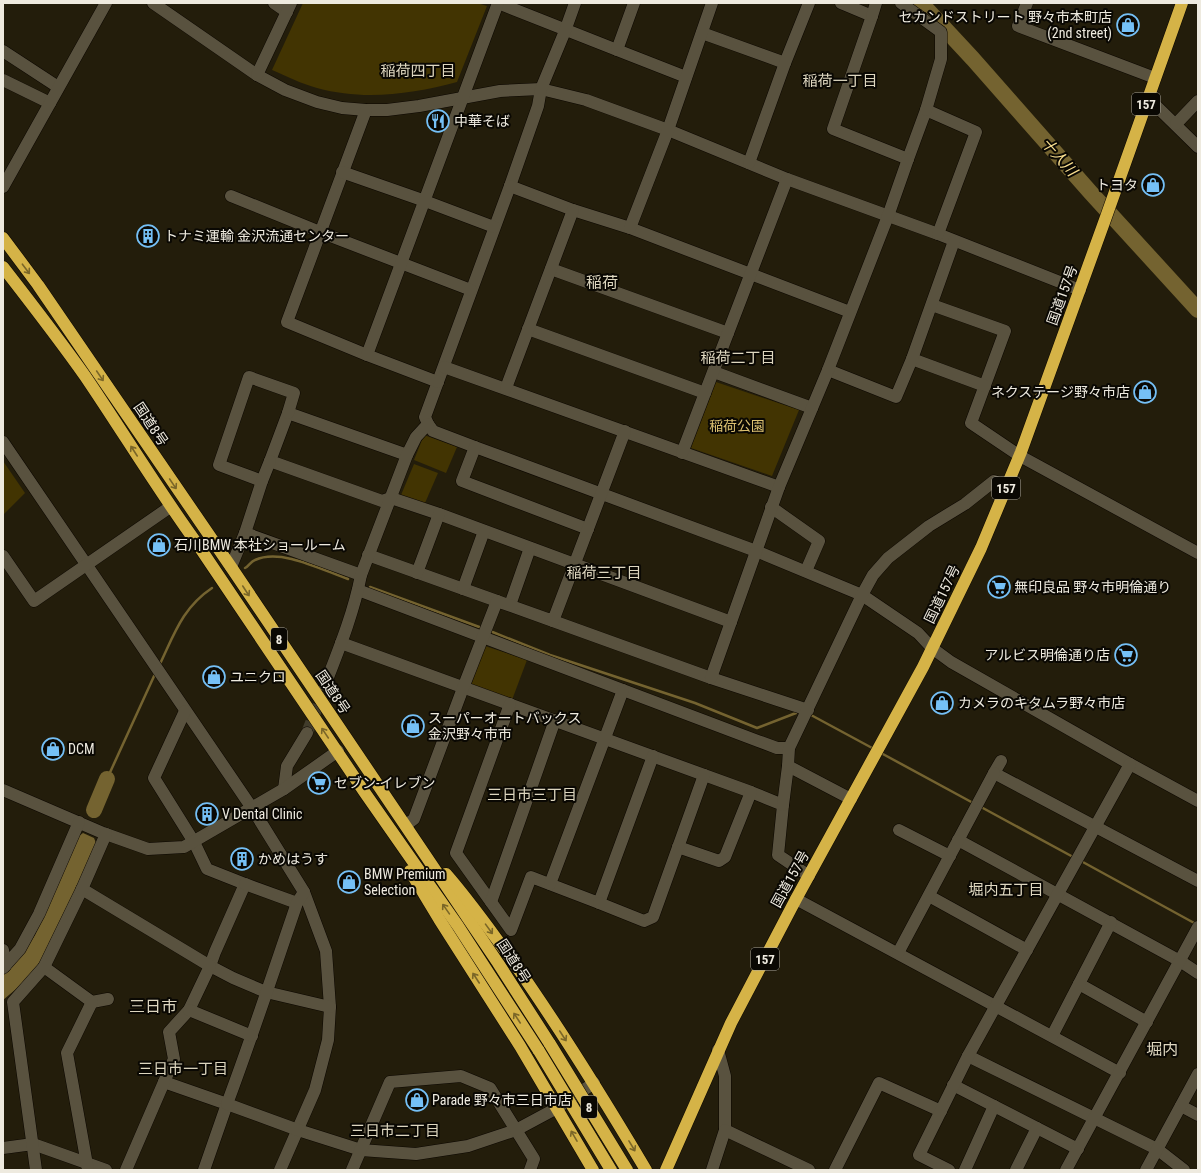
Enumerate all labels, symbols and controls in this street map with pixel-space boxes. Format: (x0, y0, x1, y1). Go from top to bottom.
place label: セカンドストリート 野々市本町店 (2nd street) (899, 9, 1112, 42)
shop icon: セカンドストリート 野々市本町店 (2nd street) (1115, 12, 1141, 38)
district label: 稲荷四丁目 (380, 62, 456, 80)
district label: 稲荷一丁目 (802, 72, 878, 90)
road number: 157 (1132, 93, 1160, 115)
restaurant icon: 中華そば (425, 108, 451, 134)
place label: 中華そば (454, 113, 510, 129)
water label: 十人川 (1037, 134, 1082, 181)
shop icon: トヨタ (1140, 172, 1166, 198)
place label: トヨタ (1096, 177, 1138, 193)
building icon: トナミ運輸 金沢流通センター (135, 223, 161, 249)
place label: トナミ運輸 金沢流通センター (164, 228, 349, 244)
street label: 国道157号 (1044, 263, 1080, 327)
one-way arrow (22, 264, 30, 275)
district label: 稲荷 (586, 273, 618, 292)
district label: 稲荷二丁目 (700, 349, 776, 367)
one-way arrow (97, 370, 105, 382)
shop icon: ネクステージ野々市店 (1132, 379, 1158, 405)
place label: ネクステージ野々市店 (991, 384, 1130, 400)
street label: 国道8号 (131, 399, 171, 449)
park label: 稲荷公園 (709, 418, 765, 434)
one-way arrow (130, 446, 139, 457)
road number: 157 (992, 477, 1020, 499)
one-way arrow (169, 478, 177, 489)
shop icon: 石川BMW 本社ショールーム (146, 532, 172, 558)
place label: 石川BMW 本社ショールーム (174, 537, 346, 553)
street label: 国道157号 (921, 562, 963, 626)
district label: 稲荷三丁目 (566, 564, 642, 582)
supermarket icon: 無印良品 野々市明倫通り (986, 574, 1012, 600)
place label: 無印良品 野々市明倫通り (1014, 579, 1171, 595)
one-way arrow (243, 585, 251, 597)
road number: 8 (271, 628, 287, 650)
supermarket icon: アルビス明倫通り店 (1113, 642, 1139, 668)
place label: アルビス明倫通り店 (984, 647, 1110, 663)
shop icon: ユニクロ (201, 664, 227, 690)
street label: 国道8号 (313, 667, 353, 717)
place label: ユニクロ (230, 669, 286, 685)
shop icon: カメラのキタムラ野々市店 (929, 690, 955, 716)
place label: カメラのキタムラ野々市店 (958, 695, 1125, 711)
place label: スーパーオートバックス 金沢野々市市 (428, 710, 581, 742)
shop icon: スーパーオートバックス 金沢野々市市 (400, 713, 426, 739)
one-way arrow (321, 727, 329, 738)
shop icon: DCM (40, 736, 66, 762)
place label: DCM (68, 741, 95, 757)
supermarket icon: セブン-イレブン (306, 770, 332, 796)
place label: セブン-イレブン (334, 775, 435, 791)
district label: 三日市三丁目 (487, 786, 577, 804)
building icon: V Dental Clinic (194, 801, 220, 827)
place label: V Dental Clinic (222, 806, 303, 822)
building icon: かめはうす (229, 846, 255, 872)
street label: 国道157号 (768, 848, 812, 910)
place label: かめはうす (258, 851, 328, 867)
place label: BMW Premium Selection (364, 866, 446, 898)
shop icon: BMW Premium Selection (336, 869, 362, 895)
district label: 堀内五丁目 (968, 881, 1044, 899)
one-way arrow (442, 904, 450, 915)
one-way arrow (485, 923, 493, 934)
street label: 国道8号 (494, 936, 534, 986)
road number: 157 (751, 948, 779, 970)
one-way arrow (472, 972, 481, 983)
district label: 三日市 (129, 997, 177, 1016)
one-way arrow (513, 1012, 521, 1024)
one-way arrow (559, 1030, 567, 1041)
district label: 堀内 (1146, 1040, 1178, 1059)
district label: 三日市一丁目 (138, 1060, 228, 1078)
shop icon: Parade 野々市三日市店 (404, 1087, 430, 1113)
place label: Parade 野々市三日市店 (432, 1092, 572, 1108)
road number: 8 (581, 1096, 597, 1118)
district label: 三日市二丁目 (350, 1122, 440, 1140)
one-way arrow (569, 1130, 577, 1142)
one-way arrow (628, 1140, 636, 1152)

